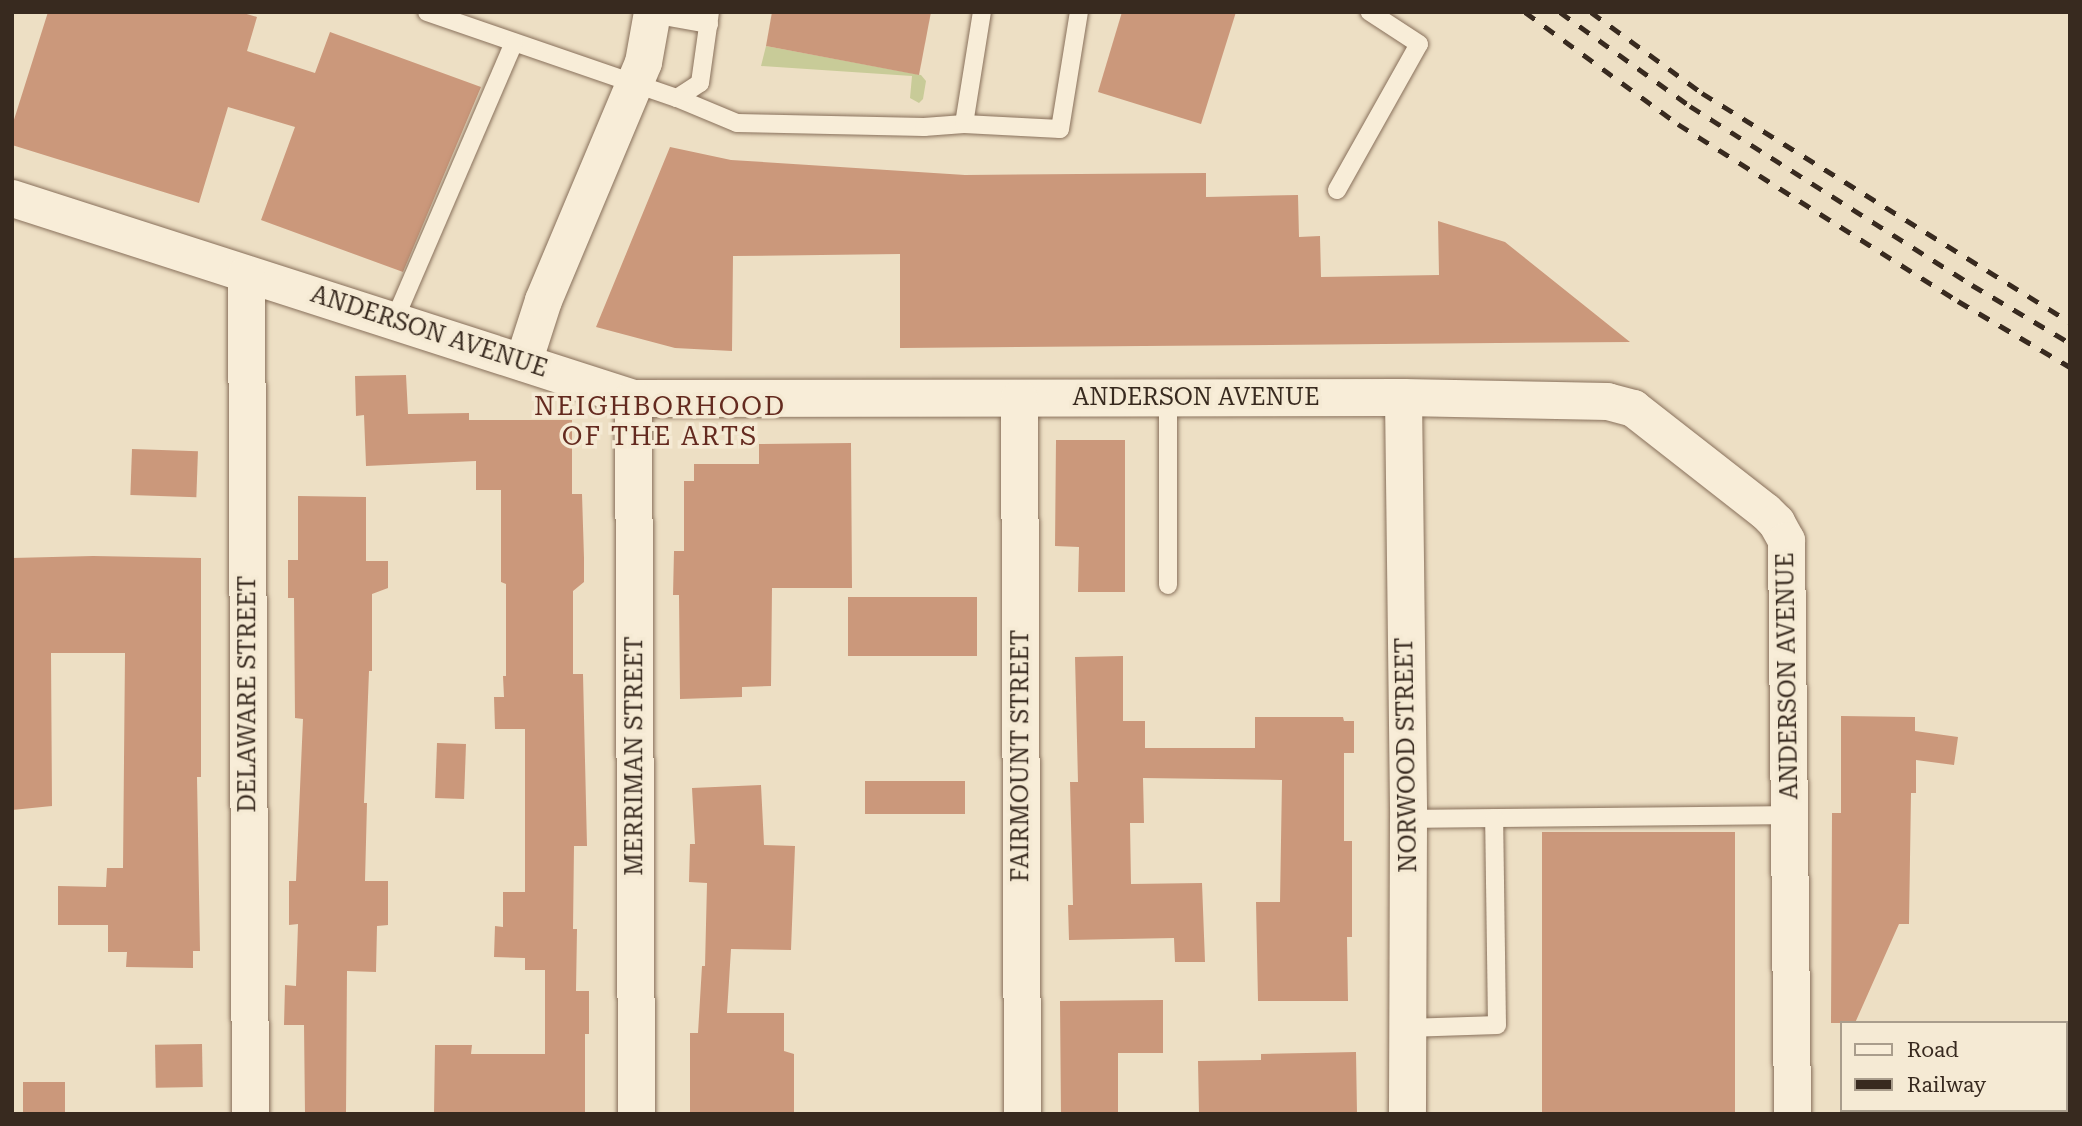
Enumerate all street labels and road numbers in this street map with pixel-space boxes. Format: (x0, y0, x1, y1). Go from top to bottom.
street label: ANDERSON AVENUE (307, 280, 551, 384)
street label: ANDERSON AVENUE (1072, 384, 1320, 412)
street label: ANDERSON AVENUE (1771, 552, 1805, 800)
street label: DELAWARE STREET (234, 575, 262, 813)
street label: FAIRMOUNT STREET (1007, 630, 1035, 882)
street label: MERRIMAN STREET (621, 636, 649, 876)
street label: NORWOOD STREET (1391, 637, 1423, 873)

